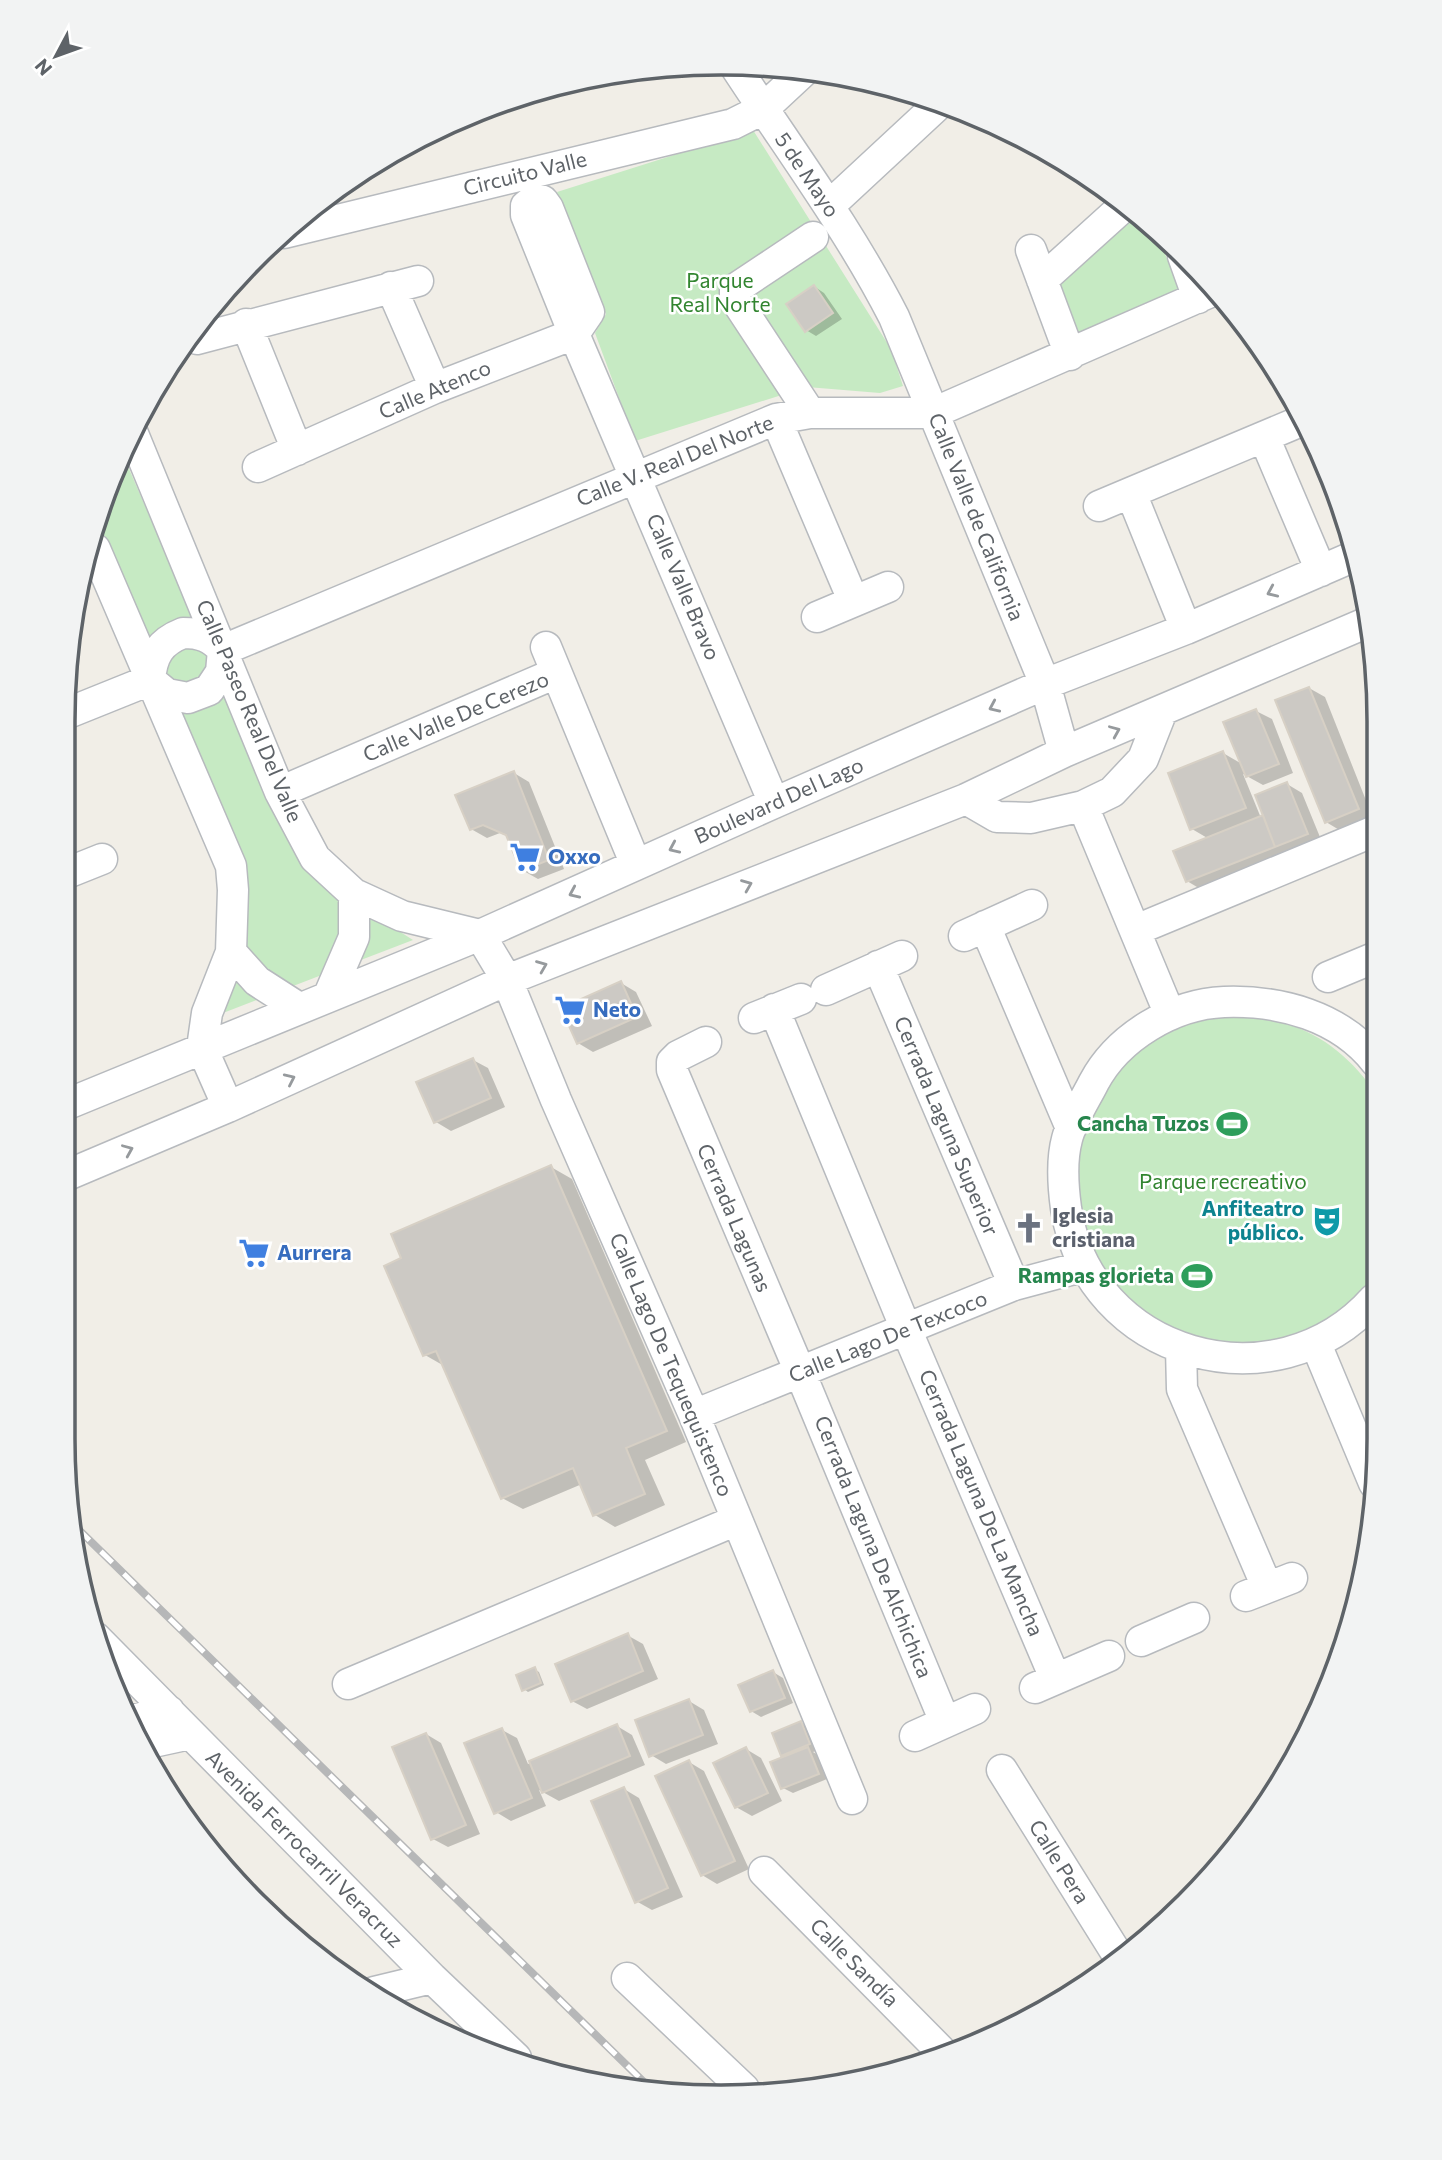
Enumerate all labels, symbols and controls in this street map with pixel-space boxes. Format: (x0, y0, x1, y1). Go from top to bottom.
north arrow (21, 21, 91, 91)
text: N (29, 55, 56, 80)
street label: 5 de Mayo (771, 127, 846, 221)
street label: Circuito Valle (460, 145, 589, 200)
park label: Parque Real Norte (669, 267, 771, 316)
street label: Calle Atenco (375, 354, 494, 423)
street label: Calle V. Real Del Norte (572, 409, 777, 511)
street label: Calle Valle de California (924, 409, 1030, 624)
street label: Calle Valle Bravo (642, 509, 726, 663)
one-way arrow (1267, 584, 1279, 598)
street label: Calle Paseo Real Del Valle (192, 595, 309, 825)
street label: Calle Valle De Cerezo (359, 665, 552, 766)
one-way arrow (989, 699, 1001, 713)
one-way arrow (1107, 725, 1120, 739)
street label: Boulevard Del Lago (690, 751, 867, 848)
supermarket icon: Oxxo (508, 840, 542, 874)
one-way arrow (669, 840, 681, 854)
place label: Oxxo (548, 843, 601, 868)
one-way arrow (740, 880, 752, 894)
one-way arrow (569, 885, 581, 899)
one-way arrow (536, 960, 548, 974)
supermarket icon: Neto (553, 993, 587, 1027)
place label: Neto (593, 996, 641, 1021)
street label: Cerrada Laguna Superior (890, 1012, 1005, 1239)
one-way arrow (283, 1073, 295, 1087)
sports icon: Cancha Tuzos (1215, 1107, 1249, 1141)
place label: Cancha Tuzos (1077, 1110, 1209, 1135)
street label: Cerrada Lagunas (693, 1139, 778, 1295)
one-way arrow (121, 1144, 133, 1158)
park label: Parque recreativo (1139, 1168, 1307, 1193)
place label: Anfiteatro público. (1202, 1195, 1304, 1244)
place label: Iglesia cristiana (1052, 1202, 1135, 1251)
theatre icon: Anfiteatro público. (1310, 1204, 1344, 1238)
church icon: Iglesia cristiana (1012, 1211, 1046, 1245)
street label: Calle Lago De Tequequistenco (605, 1229, 739, 1500)
supermarket icon: Aurrera (237, 1236, 271, 1270)
place label: Aurrera (277, 1239, 351, 1264)
sports icon: Rampas glorieta (1180, 1259, 1214, 1293)
place label: Rampas glorieta (1018, 1262, 1174, 1287)
street label: Calle Lago De Texcoco (785, 1284, 990, 1387)
street label: Cerrada Laguna De La Mancha (915, 1365, 1050, 1639)
street label: Cerrada Laguna De Alchichica (810, 1412, 939, 1681)
street label: Avenida Ferrocarril Veracruz (201, 1744, 409, 1952)
street label: Calle Pera (1025, 1815, 1096, 1908)
street label: Calle Sandía (806, 1912, 905, 2011)

